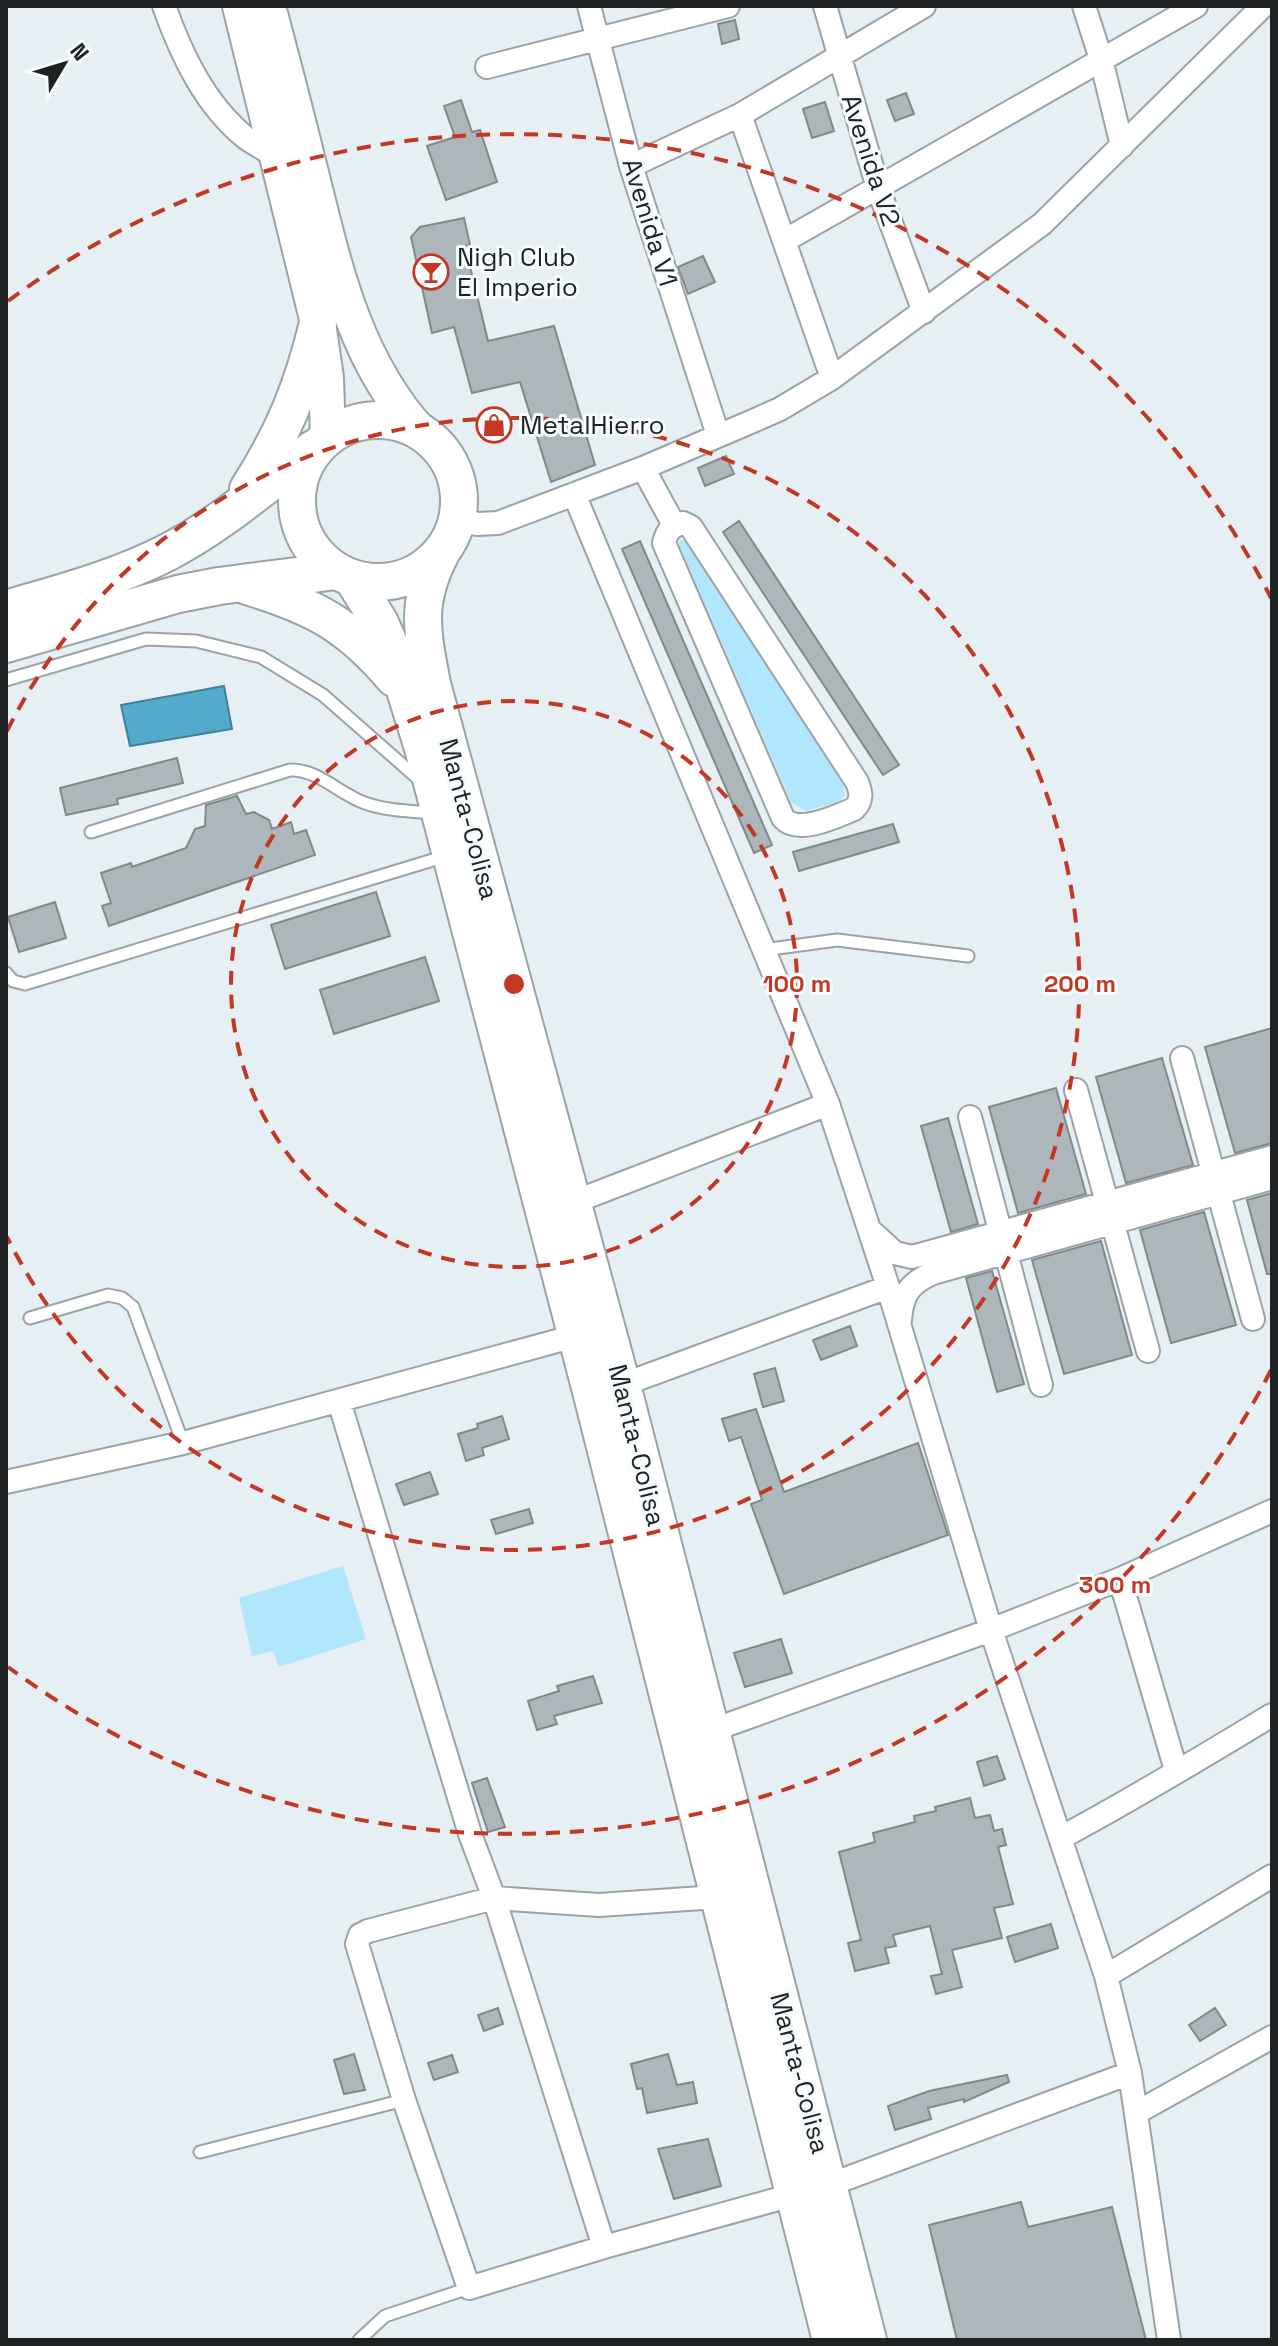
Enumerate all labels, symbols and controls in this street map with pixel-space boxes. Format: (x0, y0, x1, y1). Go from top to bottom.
north arrow (24, 24, 104, 104)
text: N (64, 37, 95, 66)
street label: Avenida V2 (834, 90, 908, 230)
street label: Avenida V1 (614, 154, 686, 290)
place label: Nigh Club El Imperio (457, 240, 578, 304)
bar icon: Nigh Club El Imperio (412, 253, 450, 291)
shop icon: MetalHierro (475, 406, 513, 444)
place label: MetalHierro (520, 408, 665, 442)
street label: Manta-Colisa (431, 735, 507, 903)
text: 100 m (763, 968, 831, 999)
text: 200 m (1044, 968, 1116, 999)
centre of rings (500, 970, 528, 998)
street label: Manta-Colisa (600, 1361, 674, 1529)
text: 300 m (1079, 1569, 1151, 1600)
street label: Manta-Colisa (762, 1989, 838, 2157)

